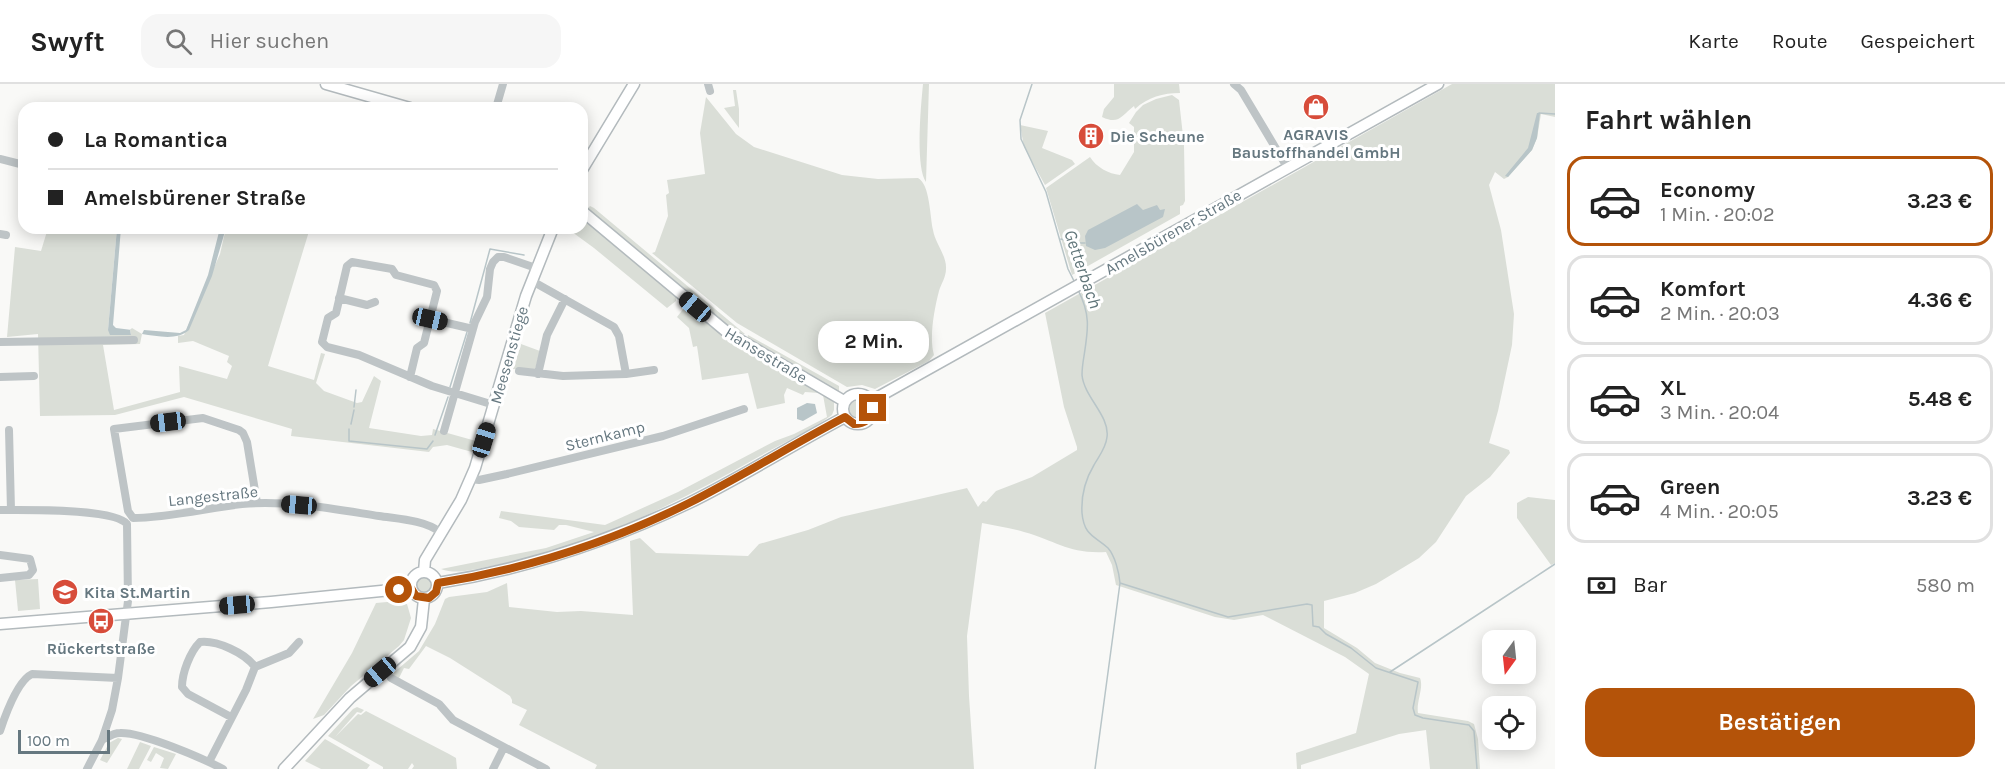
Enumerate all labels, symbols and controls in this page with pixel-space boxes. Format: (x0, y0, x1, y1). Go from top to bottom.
search box (141, 14, 561, 68)
text: Swyft (30, 25, 105, 58)
icon: search (162, 25, 195, 58)
text: Hier suchen (210, 28, 329, 54)
text: Karte (1688, 29, 1739, 53)
text: Route (1772, 29, 1828, 53)
text: Gespeichert (1861, 29, 1975, 53)
shop icon: AGRAVIS Baustoffhandel GmbH (1301, 92, 1331, 122)
text: Fahrt wählen (1585, 104, 1752, 136)
building icon: Die Scheune (1076, 121, 1106, 151)
place label: AGRAVIS Baustoffhandel GmbH (1232, 125, 1400, 162)
text: La Romantica (84, 127, 228, 153)
place label: Die Scheune (1110, 127, 1204, 146)
icon: car (1588, 174, 1642, 228)
text: Economy (1660, 177, 1755, 203)
text: Amelsbürener Straße (84, 185, 306, 211)
street label: Amelsbürener Straße (1101, 185, 1245, 279)
text: 3.23 € (1907, 188, 1972, 214)
text: 1 Min. · 20:02 (1660, 203, 1775, 226)
water label: Getterbach (1059, 227, 1107, 311)
icon: car (1588, 273, 1642, 327)
text: Komfort (1660, 276, 1746, 302)
text: 4.36 € (1908, 287, 1972, 313)
car (675, 289, 715, 325)
text: 2 Min. · 20:03 (1660, 302, 1780, 325)
street label: Meesenstiege (486, 304, 532, 406)
car (410, 306, 450, 332)
callout: 2 Min. (818, 321, 928, 363)
street label: Hansestraße (721, 323, 811, 387)
text: 2 Min. (845, 330, 902, 353)
icon: car (1588, 372, 1642, 426)
text: XL (1660, 375, 1686, 401)
text: 5.48 € (1908, 386, 1972, 412)
route end (859, 394, 886, 421)
text: 3 Min. · 20:04 (1660, 401, 1779, 424)
car (149, 411, 187, 433)
street label: Sternkamp (563, 417, 647, 455)
car (470, 420, 498, 460)
icon: car (1588, 471, 1642, 525)
text: Green (1660, 474, 1721, 500)
street label: Langestraße (167, 482, 259, 510)
text: 3.23 € (1907, 485, 1972, 511)
car (280, 494, 318, 516)
text: 4 Min. · 20:05 (1660, 500, 1779, 523)
icon: cash (1585, 569, 1618, 602)
text: Bar (1633, 572, 1667, 598)
text: 580 m (1916, 574, 1975, 597)
route start (385, 576, 412, 603)
school or university icon: Kita St.Martin (50, 577, 80, 607)
place label: Kita St.Martin (84, 583, 191, 602)
car (218, 594, 256, 616)
bus stop icon: Rückertstraße (86, 606, 116, 636)
north arrow (1482, 630, 1536, 684)
map controls (1482, 630, 1536, 750)
place label: Rückertstraße (47, 639, 155, 658)
car (360, 654, 400, 690)
button: Bestätigen (1585, 688, 1975, 757)
button: locate (1482, 696, 1536, 750)
scale bar (18, 727, 110, 754)
text: 100 m (27, 731, 70, 750)

